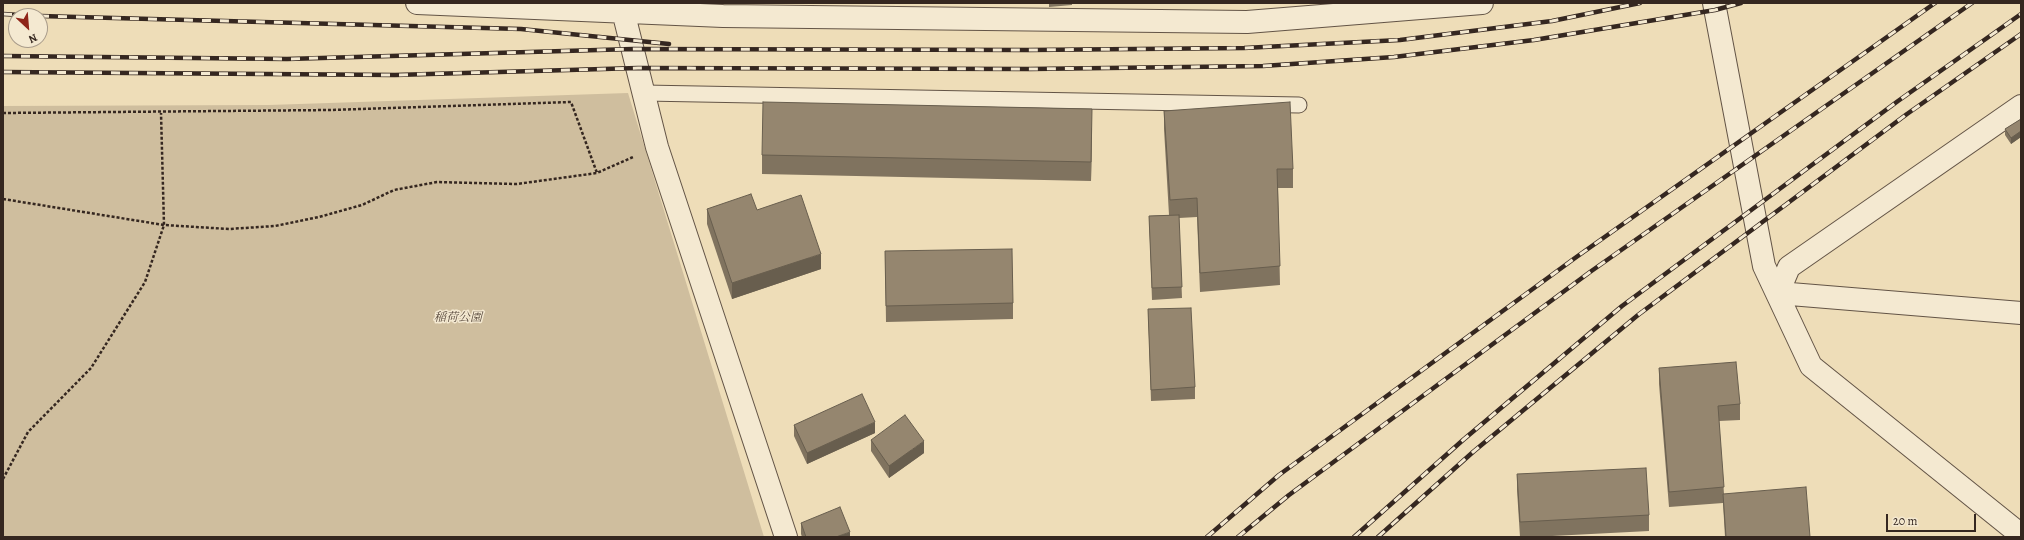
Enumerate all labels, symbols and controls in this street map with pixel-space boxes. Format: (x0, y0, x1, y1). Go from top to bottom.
north arrow (8, 8, 48, 48)
text: N (26, 30, 40, 47)
park label: 稲荷公園 (434, 311, 482, 325)
scale bar (1888, 506, 1978, 532)
text: 20 m (1893, 513, 1917, 529)

